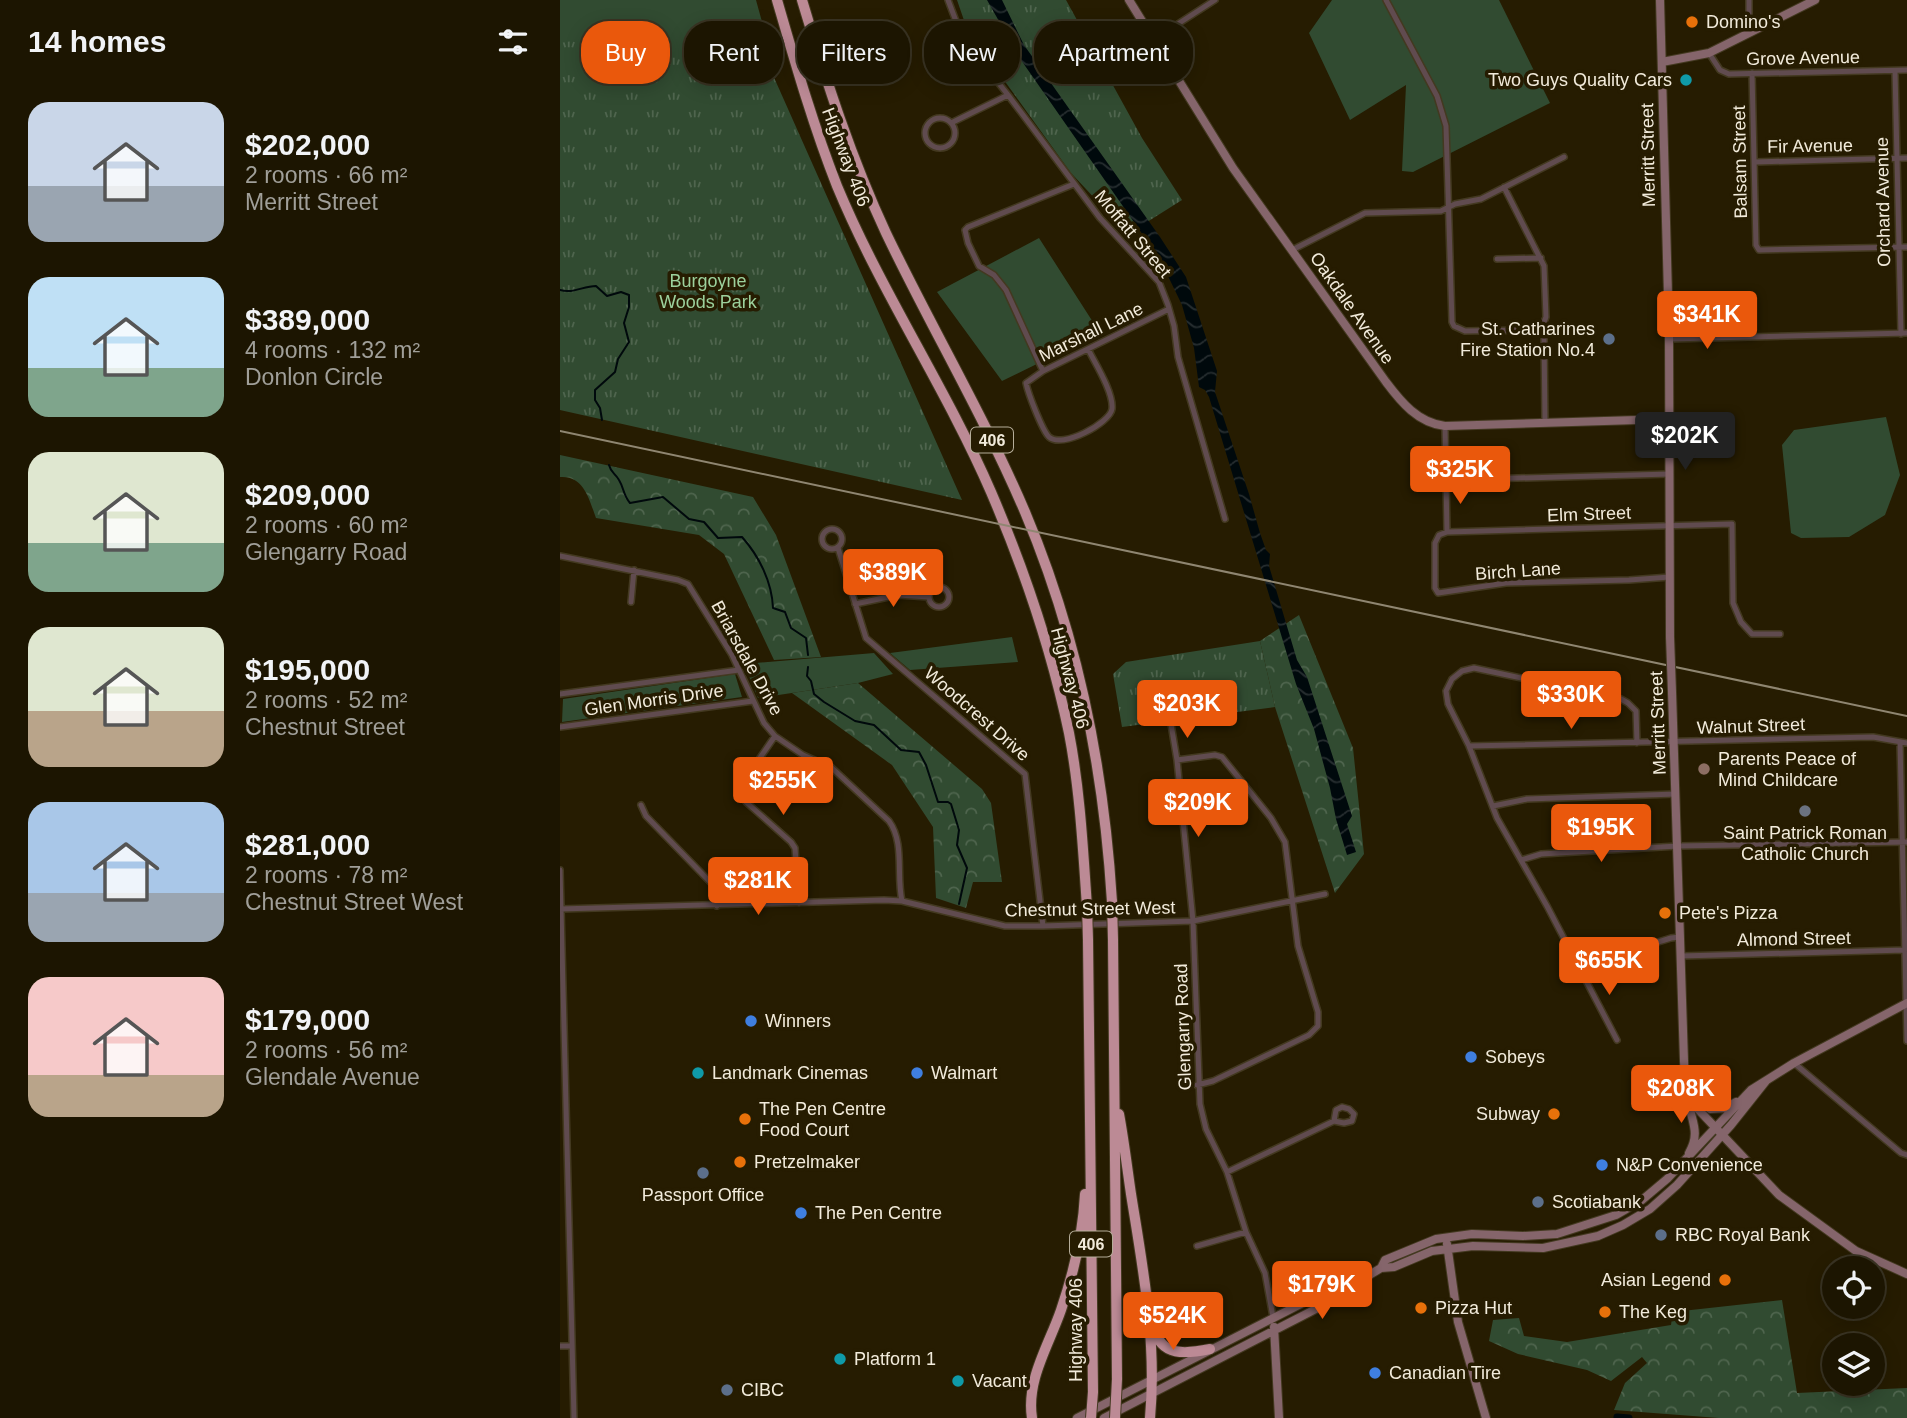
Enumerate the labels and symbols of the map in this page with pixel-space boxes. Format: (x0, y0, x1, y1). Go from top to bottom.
place label: Domino's (1706, 12, 1780, 32)
marker: Domino's (1684, 14, 1700, 30)
street label: Grove Avenue (1746, 47, 1860, 69)
place label: Two Guys Quality Cars (1488, 70, 1672, 90)
marker: Two Guys Quality Cars (1678, 72, 1694, 88)
street label: Merritt Street (1637, 103, 1659, 207)
street label: Highway 406 (818, 105, 874, 209)
street label: Balsam Street (1729, 105, 1751, 219)
street label: Fir Avenue (1767, 135, 1853, 157)
street label: Orchard Avenue (1872, 137, 1894, 267)
street label: Moffatt Street (1091, 186, 1175, 282)
street label: Oakdale Avenue (1306, 248, 1398, 368)
park label: Burgoyne Woods Park (659, 271, 758, 312)
pin: $341K (1658, 292, 1756, 351)
street label: Marshall Lane (1036, 298, 1146, 366)
place label: St. Catharines Fire Station No.4 (1460, 319, 1595, 360)
marker: St. Catharines Fire Station No.4 (1601, 331, 1617, 347)
pin: $202K (1636, 412, 1734, 472)
road number: 406 (971, 428, 1013, 452)
pin: $325K (1411, 447, 1509, 506)
street label: Elm Street (1547, 503, 1631, 525)
pin: $389K (844, 550, 942, 609)
street label: Birch Lane (1474, 558, 1562, 584)
street label: Briarsdale Drive (707, 597, 787, 719)
street label: Highway 406 (1047, 625, 1093, 731)
street label: Woodcrest Drive (920, 663, 1034, 765)
street label: Merritt Street (1646, 671, 1670, 775)
pin: $330K (1522, 672, 1620, 731)
street label: Glen Morris Drive (583, 680, 725, 720)
pin: $203K (1138, 680, 1236, 740)
street label: Walnut Street (1696, 714, 1806, 738)
place label: Parents Peace of Mind Childcare (1718, 749, 1857, 790)
pin: $255K (734, 758, 832, 817)
marker: Parents Peace of Mind Childcare (1696, 761, 1712, 777)
pin: $209K (1149, 780, 1247, 839)
marker: Saint Patrick Roman Catholic Church (1797, 803, 1813, 819)
pin: $195K (1552, 804, 1650, 864)
place label: Saint Patrick Roman Catholic Church (1723, 823, 1887, 864)
pin: $281K (709, 858, 807, 917)
street label: Chestnut Street West (1004, 898, 1176, 920)
place label: Pete's Pizza (1679, 903, 1778, 923)
marker: Pete's Pizza (1657, 905, 1673, 921)
street label: Almond Street (1737, 928, 1851, 950)
pin: $655K (1560, 937, 1658, 997)
street label: Glengarry Road (1171, 963, 1195, 1091)
place label: Winners (765, 1011, 831, 1031)
marker: Winners (743, 1013, 759, 1029)
place label: Sobeys (1485, 1047, 1545, 1067)
marker: Sobeys (1463, 1049, 1479, 1065)
place label: Landmark Cinemas (712, 1063, 868, 1083)
place label: Walmart (931, 1063, 997, 1083)
marker: Landmark Cinemas (690, 1065, 706, 1081)
marker: Walmart (909, 1065, 925, 1081)
pin: $208K (1632, 1066, 1730, 1125)
place label: The Pen Centre Food Court (759, 1099, 886, 1140)
place label: Subway (1476, 1104, 1540, 1124)
marker: Subway (1546, 1106, 1562, 1122)
marker: The Pen Centre Food Court (737, 1111, 753, 1127)
place label: Pretzelmaker (754, 1152, 860, 1172)
marker: Pretzelmaker (732, 1154, 748, 1170)
place label: N&P Convenience (1616, 1155, 1763, 1175)
marker: N&P Convenience (1594, 1157, 1610, 1173)
marker: Passport Office (695, 1165, 711, 1181)
place label: Passport Office (642, 1185, 764, 1205)
place label: Scotiabank (1552, 1192, 1642, 1212)
marker: Scotiabank (1530, 1194, 1546, 1210)
place label: The Pen Centre (815, 1203, 942, 1223)
marker: The Pen Centre (793, 1205, 809, 1221)
place label: RBC Royal Bank (1675, 1225, 1811, 1245)
marker: RBC Royal Bank (1653, 1227, 1669, 1243)
road number: 406 (1070, 1232, 1112, 1256)
pin: $179K (1273, 1262, 1371, 1321)
place label: Asian Legend (1601, 1270, 1711, 1290)
marker: Asian Legend (1717, 1272, 1733, 1288)
street label: Highway 406 (1066, 1278, 1086, 1382)
pin: $524K (1124, 1292, 1222, 1352)
place label: Pizza Hut (1435, 1298, 1512, 1318)
marker: Pizza Hut (1413, 1300, 1429, 1316)
place label: The Keg (1619, 1302, 1687, 1322)
marker: The Keg (1597, 1304, 1613, 1320)
place label: Platform 1 (854, 1349, 936, 1369)
marker: Platform 1 (832, 1351, 848, 1367)
place label: Canadian Tire (1389, 1363, 1501, 1383)
marker: Canadian Tire (1367, 1365, 1383, 1381)
place label: Vacant (972, 1371, 1027, 1391)
marker: Vacant (950, 1373, 966, 1389)
place label: CIBC (741, 1380, 784, 1400)
marker: CIBC (719, 1382, 735, 1398)

